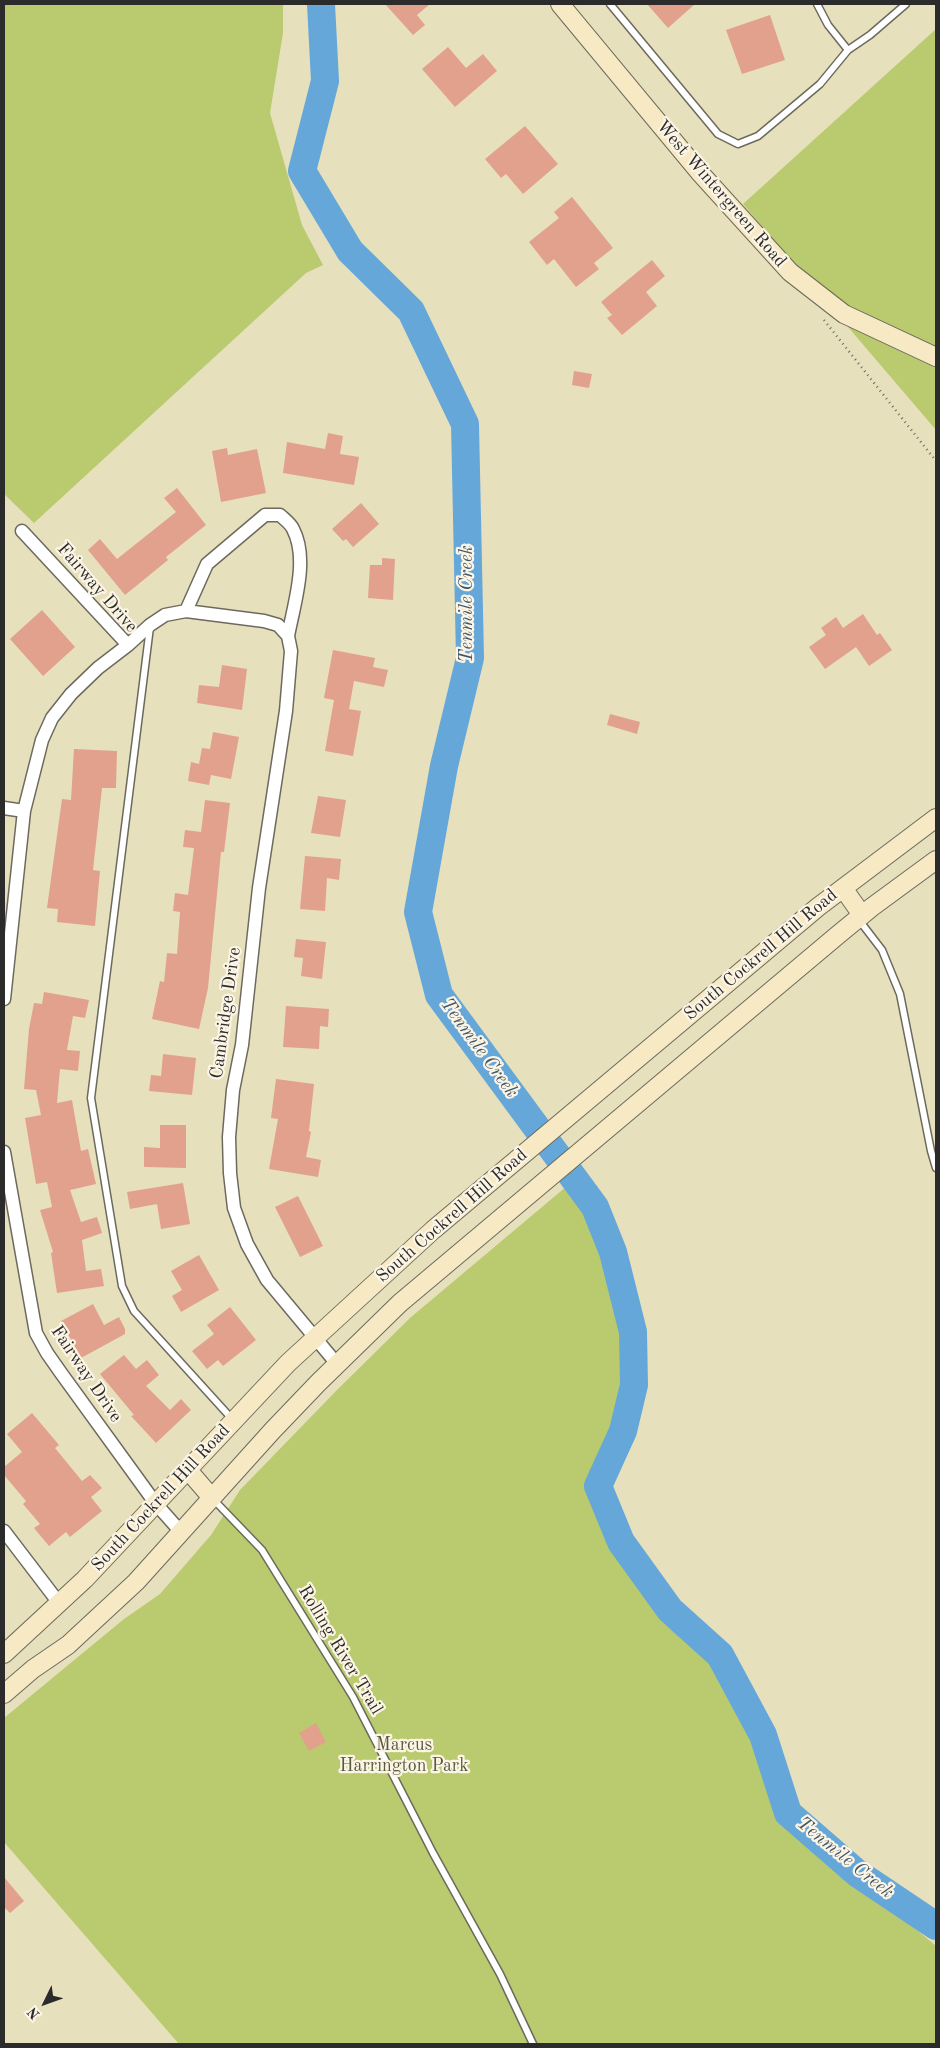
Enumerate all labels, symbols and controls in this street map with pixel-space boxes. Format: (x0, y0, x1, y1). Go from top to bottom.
street label: West Wintergreen Road (651, 116, 791, 272)
street label: Fairway Drive (52, 539, 142, 637)
water label: Tenmile Creek (456, 545, 478, 663)
street label: South Cockrell Hill Road (680, 885, 842, 1025)
street label: Cambridge Drive (206, 946, 246, 1080)
water label: Tenmile Creek (435, 994, 523, 1102)
street label: South Cockrell Hill Road (372, 1144, 532, 1288)
street label: Fairway Drive (46, 1322, 126, 1426)
street label: South Cockrell Hill Road (87, 1420, 235, 1576)
street label: Rolling River Trail (293, 1582, 387, 1718)
park label: Marcus Harrington Park (339, 1734, 469, 1776)
water label: Tenmile Creek (792, 1812, 898, 1904)
north arrow (20, 1978, 70, 2028)
text: N (25, 2004, 43, 2022)

